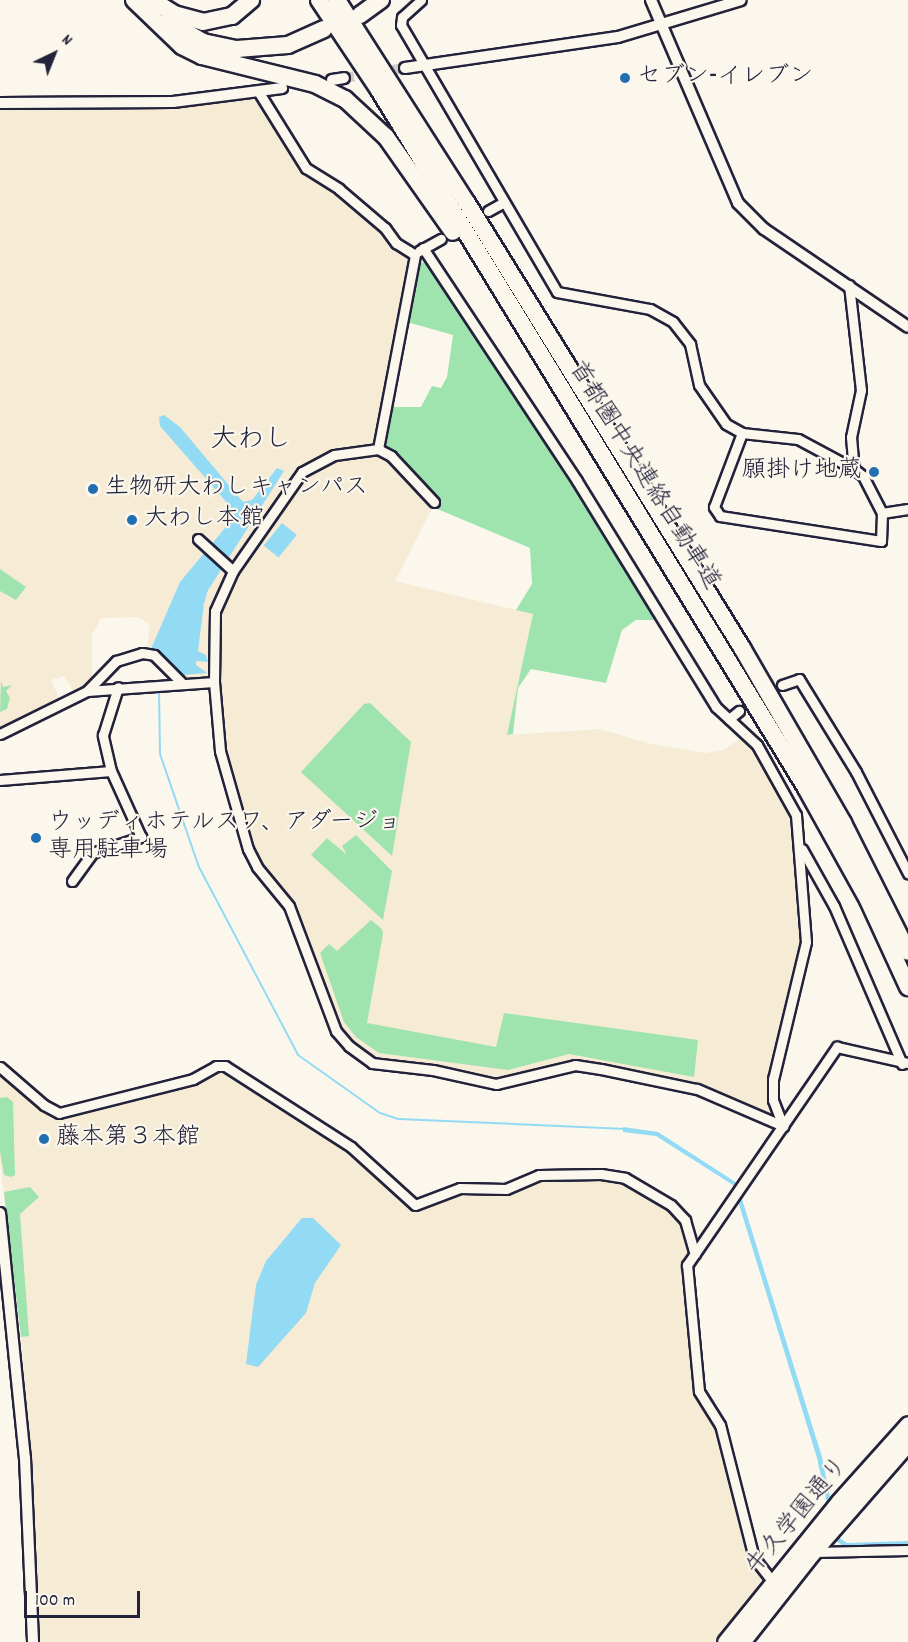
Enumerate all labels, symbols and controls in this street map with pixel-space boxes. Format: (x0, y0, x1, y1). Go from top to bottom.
north arrow (24, 24, 84, 84)
text: N (56, 29, 77, 52)
place label: セブン-イレブン (637, 64, 813, 92)
marker: セブン-イレブン (618, 71, 632, 85)
street label: 首都圏中央連絡自動車道 (561, 356, 725, 596)
district label: 大わし (211, 425, 291, 457)
place label: 願掛け地蔵 (742, 458, 862, 486)
marker: 願掛け地蔵 (867, 465, 881, 479)
place label: 生物研大わしキャンパス (105, 475, 369, 503)
marker: 生物研大わしキャンパス (86, 482, 100, 496)
place label: 大わし本館 (144, 506, 264, 534)
marker: 大わし本館 (125, 513, 139, 527)
place label: ウッディホテルスワ、アダージョ 専用駐車場 (48, 810, 403, 866)
marker: ウッディホテルスワ、アダージョ 専用駐車場 (29, 831, 43, 845)
place label: 藤本第３本館 (56, 1125, 200, 1153)
marker: 藤本第３本館 (37, 1132, 51, 1146)
street label: 牛久学園通り (741, 1453, 855, 1581)
scale bar (27, 1579, 142, 1617)
text: 100 m (35, 1589, 75, 1614)

